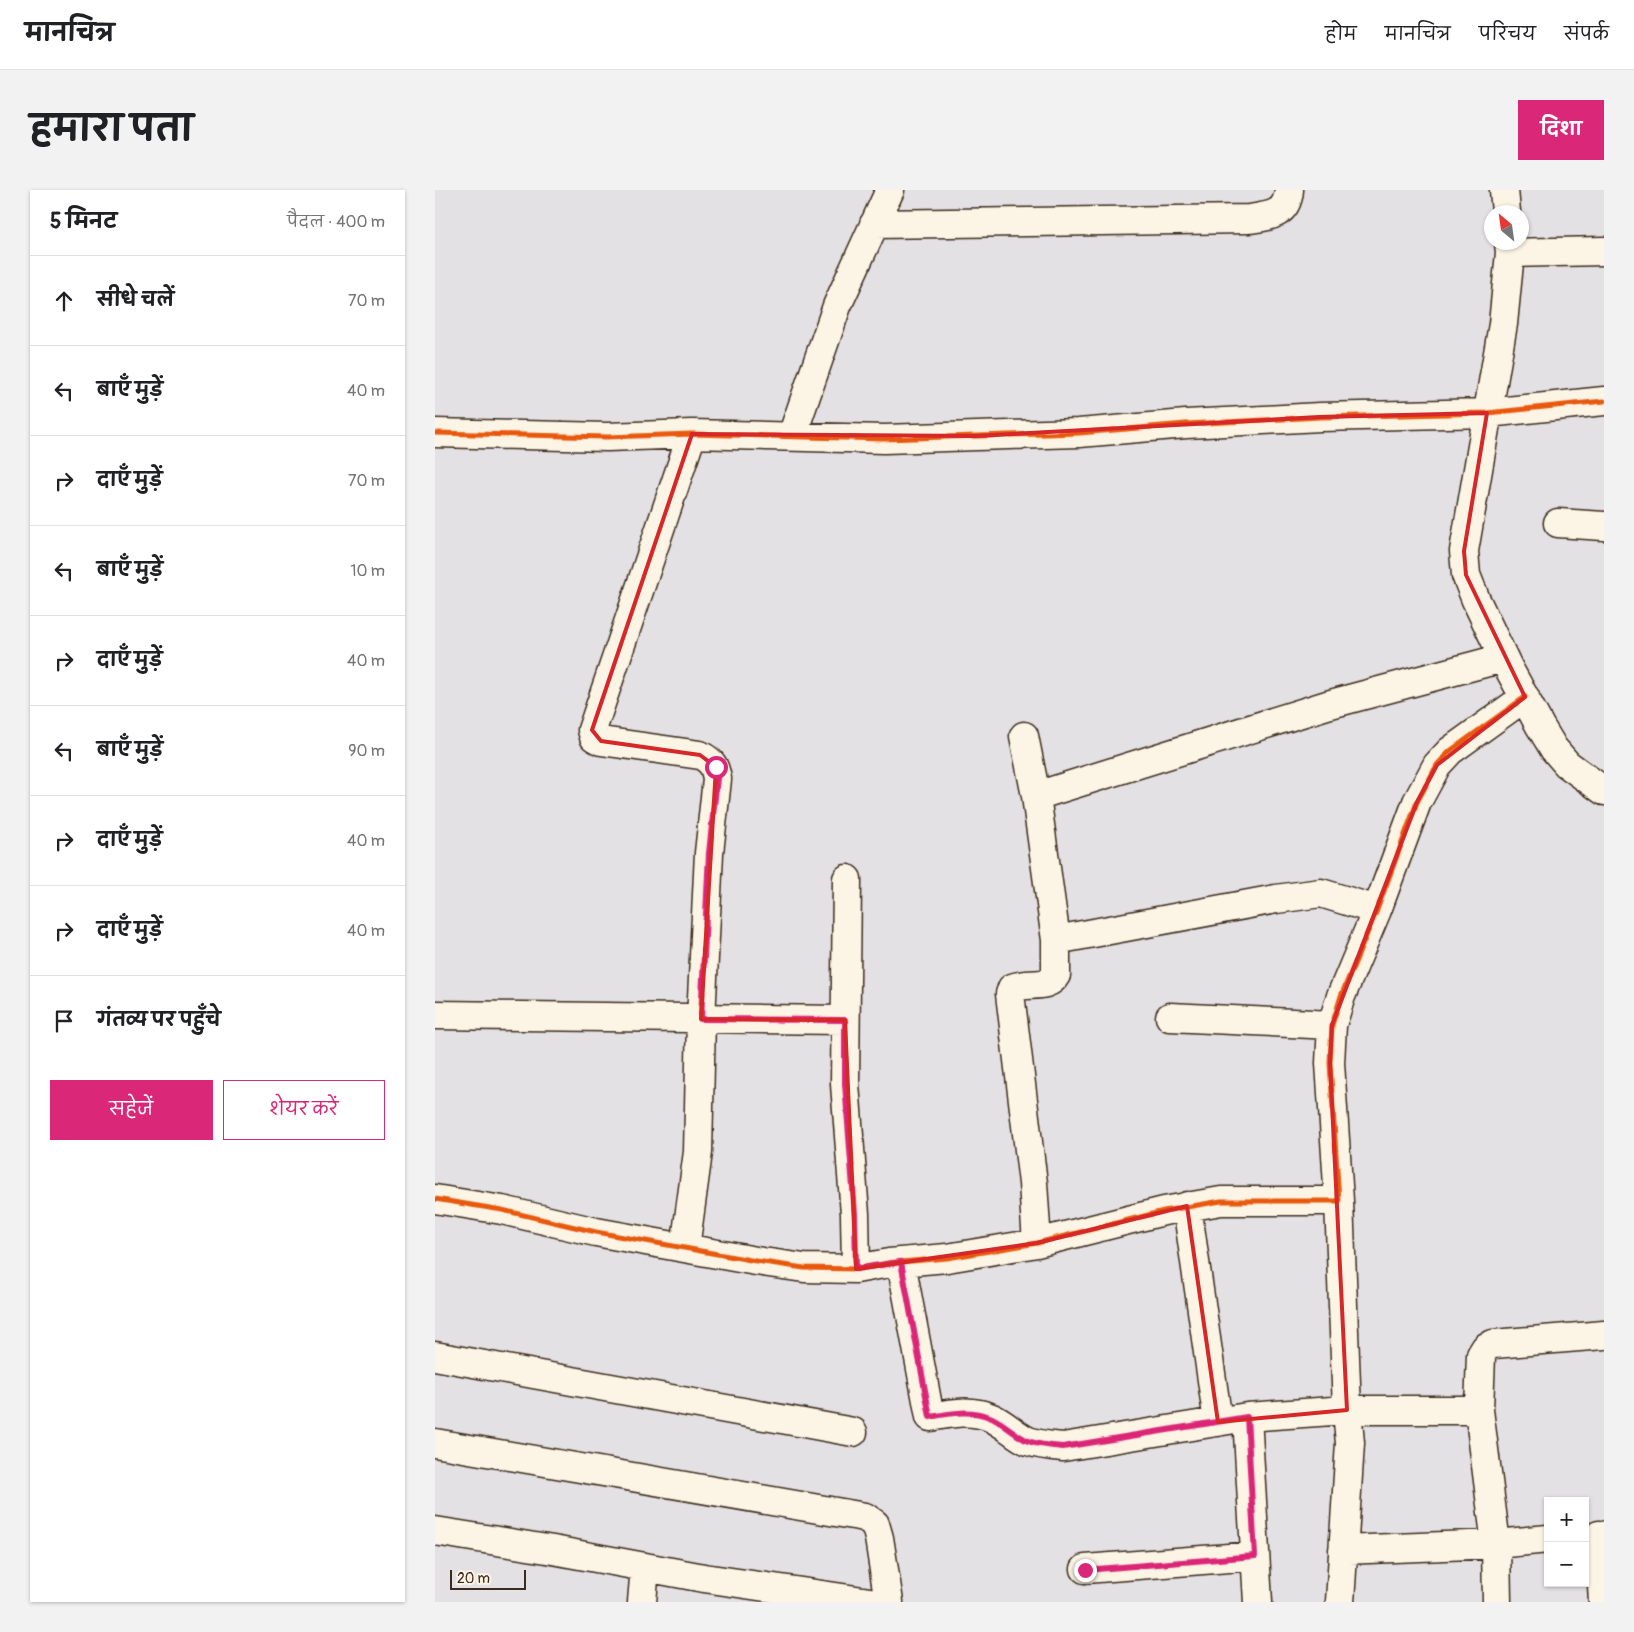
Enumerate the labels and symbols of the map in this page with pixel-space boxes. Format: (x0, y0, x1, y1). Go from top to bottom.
north arrow (1484, 205, 1529, 250)
route start (705, 756, 728, 779)
route end (1074, 1559, 1097, 1582)
scale bar (450, 1567, 526, 1590)

